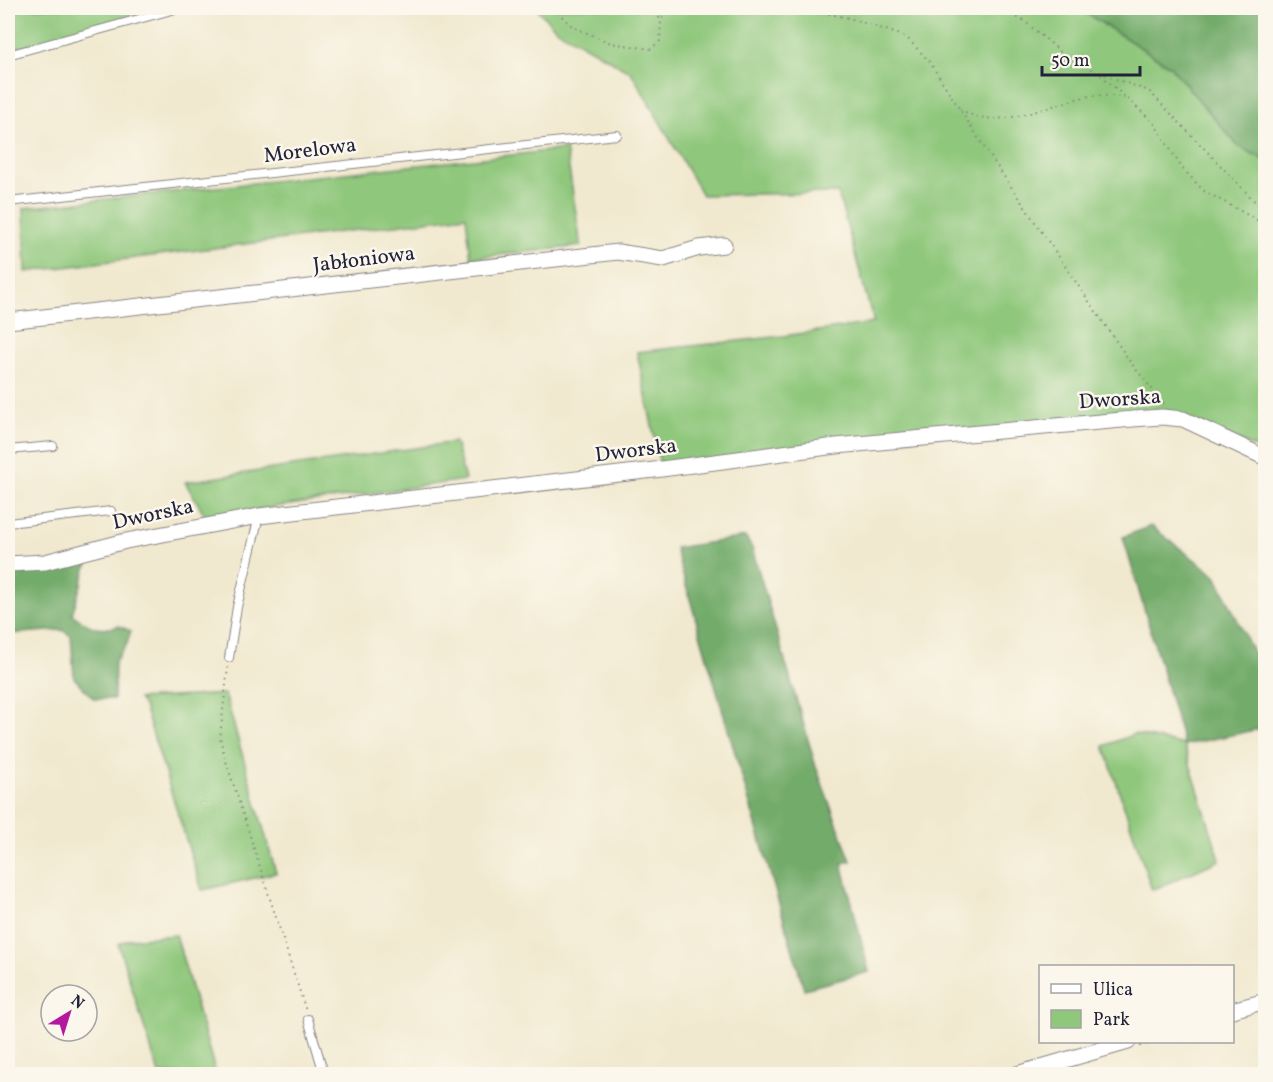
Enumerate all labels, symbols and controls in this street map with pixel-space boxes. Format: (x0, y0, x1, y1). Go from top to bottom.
scale bar (1042, 39, 1140, 77)
text: 50 m (1051, 49, 1090, 74)
street label: Morelowa (262, 131, 358, 171)
street label: Jabłoniowa (311, 239, 417, 281)
street label: Dworska (1078, 383, 1162, 417)
street label: Dworska (593, 432, 679, 470)
street label: Dworska (110, 492, 196, 538)
legend (1039, 965, 1234, 1043)
text: Ulica (1093, 978, 1133, 1003)
north arrow (39, 983, 99, 1043)
text: N (66, 991, 89, 1015)
text: Park (1093, 1008, 1130, 1033)

